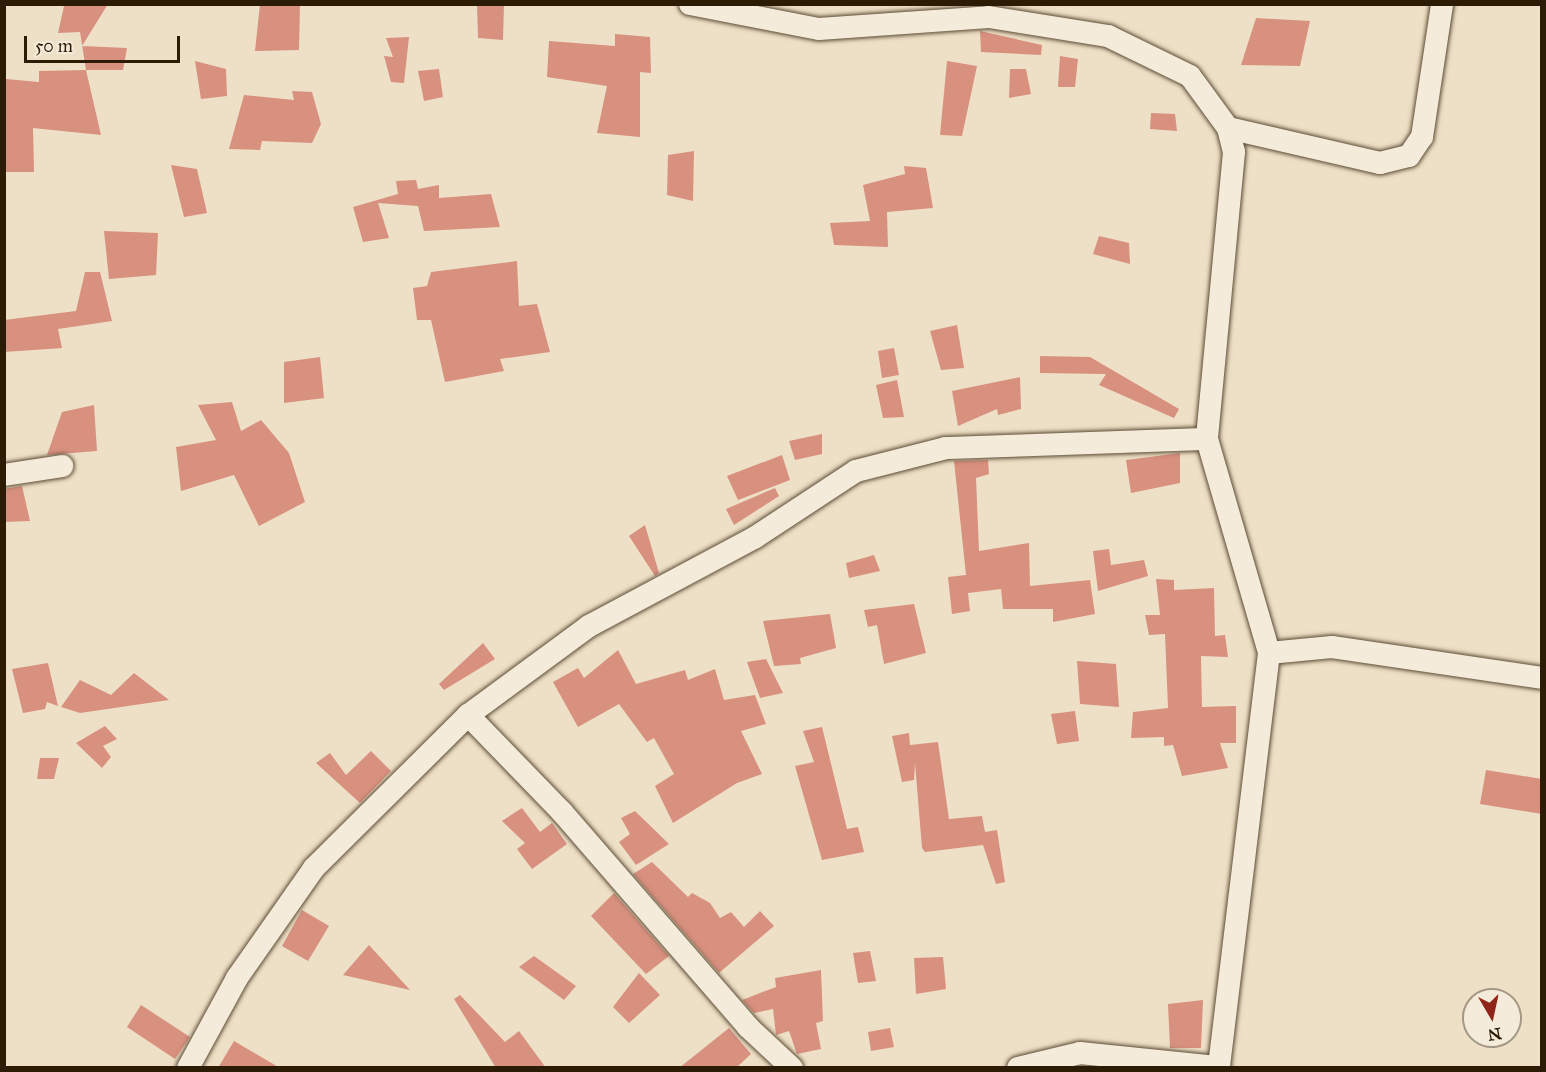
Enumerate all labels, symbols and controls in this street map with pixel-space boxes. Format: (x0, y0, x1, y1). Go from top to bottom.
scale bar (27, 24, 183, 62)
text: 50 m (35, 35, 73, 57)
north arrow (1462, 988, 1522, 1048)
text: N (1486, 1024, 1503, 1045)

